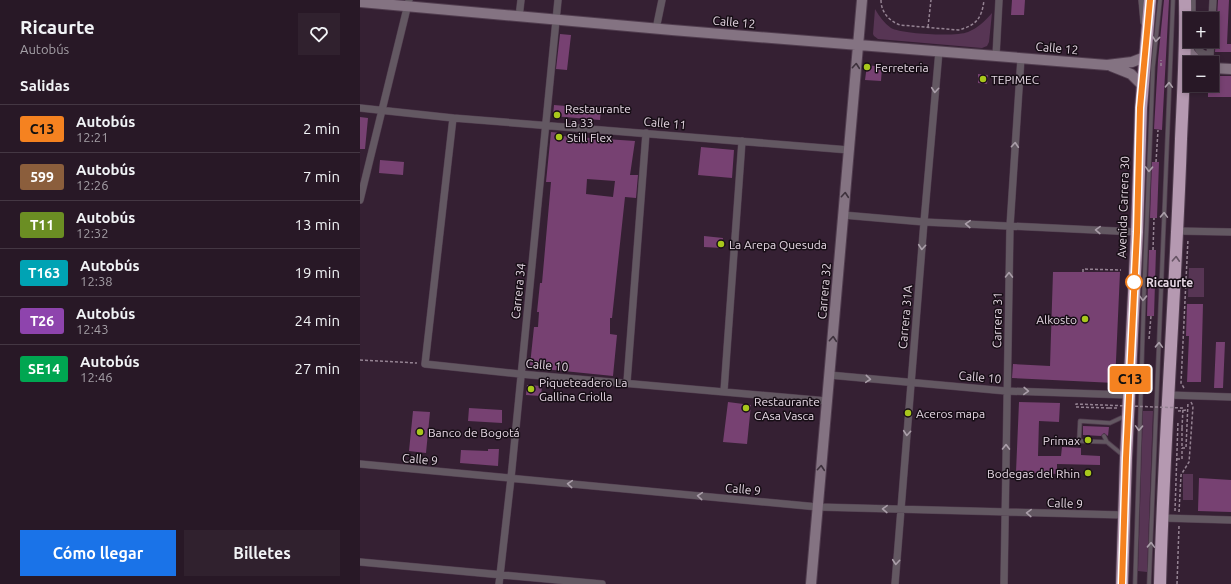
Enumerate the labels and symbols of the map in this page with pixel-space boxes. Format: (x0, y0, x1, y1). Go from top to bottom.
street label: Calle 12 (712, 14, 756, 30)
one-way arrow (1151, 36, 1160, 42)
street label: Calle 12 (1035, 40, 1079, 56)
place label: Ferreteria (875, 61, 929, 74)
marker: Ferreteria (862, 62, 872, 72)
one-way arrow (852, 63, 861, 69)
place label: TEPIMEC (991, 73, 1040, 86)
marker: TEPIMEC (978, 74, 988, 84)
one-way arrow (1165, 82, 1173, 88)
one-way arrow (931, 87, 940, 93)
place label: Restaurante La 33 (565, 102, 631, 129)
marker: Restaurante La 33 (552, 110, 562, 120)
street label: Calle 11 (643, 115, 687, 131)
place label: Still Flex (567, 131, 612, 144)
marker: Still Flex (554, 132, 564, 142)
one-way arrow (1011, 142, 1020, 148)
street label: Avenida Carrera 30 (1115, 156, 1131, 258)
one-way arrow (1144, 166, 1153, 172)
one-way arrow (840, 192, 849, 198)
one-way arrow (1160, 212, 1169, 218)
one-way arrow (965, 220, 971, 228)
one-way arrow (1095, 226, 1101, 234)
place label: La Arepa Quesuda (729, 238, 827, 251)
marker: La Arepa Quesuda (716, 239, 726, 249)
one-way arrow (917, 244, 926, 250)
one-way arrow (1172, 256, 1180, 262)
street label: Carrera 34 (509, 262, 527, 320)
street label: Carrera 32 (815, 262, 833, 320)
one-way arrow (1005, 272, 1013, 278)
marker: Ricaurte (1125, 273, 1143, 291)
place label: Ricaurte (1146, 276, 1193, 289)
street label: Carrera 31A (896, 284, 914, 349)
street label: Carrera 31 (990, 292, 1004, 348)
one-way arrow (1139, 295, 1148, 301)
place label: Alkosto (1036, 313, 1077, 326)
marker: Alkosto (1080, 314, 1090, 324)
one-way arrow (828, 336, 837, 342)
one-way arrow (1155, 342, 1164, 348)
street label: Calle 10 (525, 357, 569, 373)
line badge: C13 (1107, 366, 1153, 392)
street label: Calle 10 (958, 369, 1002, 385)
one-way arrow (865, 374, 871, 383)
place label: Piqueteadero La Gallina Criolla (539, 376, 627, 403)
marker: Piqueteadero La Gallina Criolla (526, 384, 536, 394)
one-way arrow (1023, 387, 1029, 395)
place label: Restaurante CAsa Vasca (754, 395, 820, 422)
marker: Restaurante CAsa Vasca (741, 403, 751, 413)
place label: Aceros mapa (916, 407, 985, 420)
marker: Aceros mapa (903, 408, 913, 418)
one-way arrow (1135, 425, 1143, 431)
place label: Banco de Bogotá (428, 426, 520, 439)
marker: Banco de Bogotá (415, 427, 425, 437)
one-way arrow (902, 430, 911, 436)
place label: Primax (1043, 434, 1080, 447)
marker: Primax (1083, 435, 1093, 445)
one-way arrow (1002, 444, 1010, 450)
street label: Calle 9 (402, 451, 438, 467)
one-way arrow (817, 465, 826, 471)
place label: Bodegas del Rhin (987, 467, 1080, 480)
marker: Bodegas del Rhin (1083, 468, 1093, 478)
one-way arrow (567, 480, 573, 489)
street label: Calle 9 (725, 481, 761, 497)
one-way arrow (697, 492, 703, 501)
street label: Calle 9 (1047, 496, 1083, 510)
one-way arrow (882, 505, 888, 513)
one-way arrow (1026, 509, 1032, 517)
one-way arrow (1147, 542, 1155, 548)
one-way arrow (892, 559, 901, 565)

